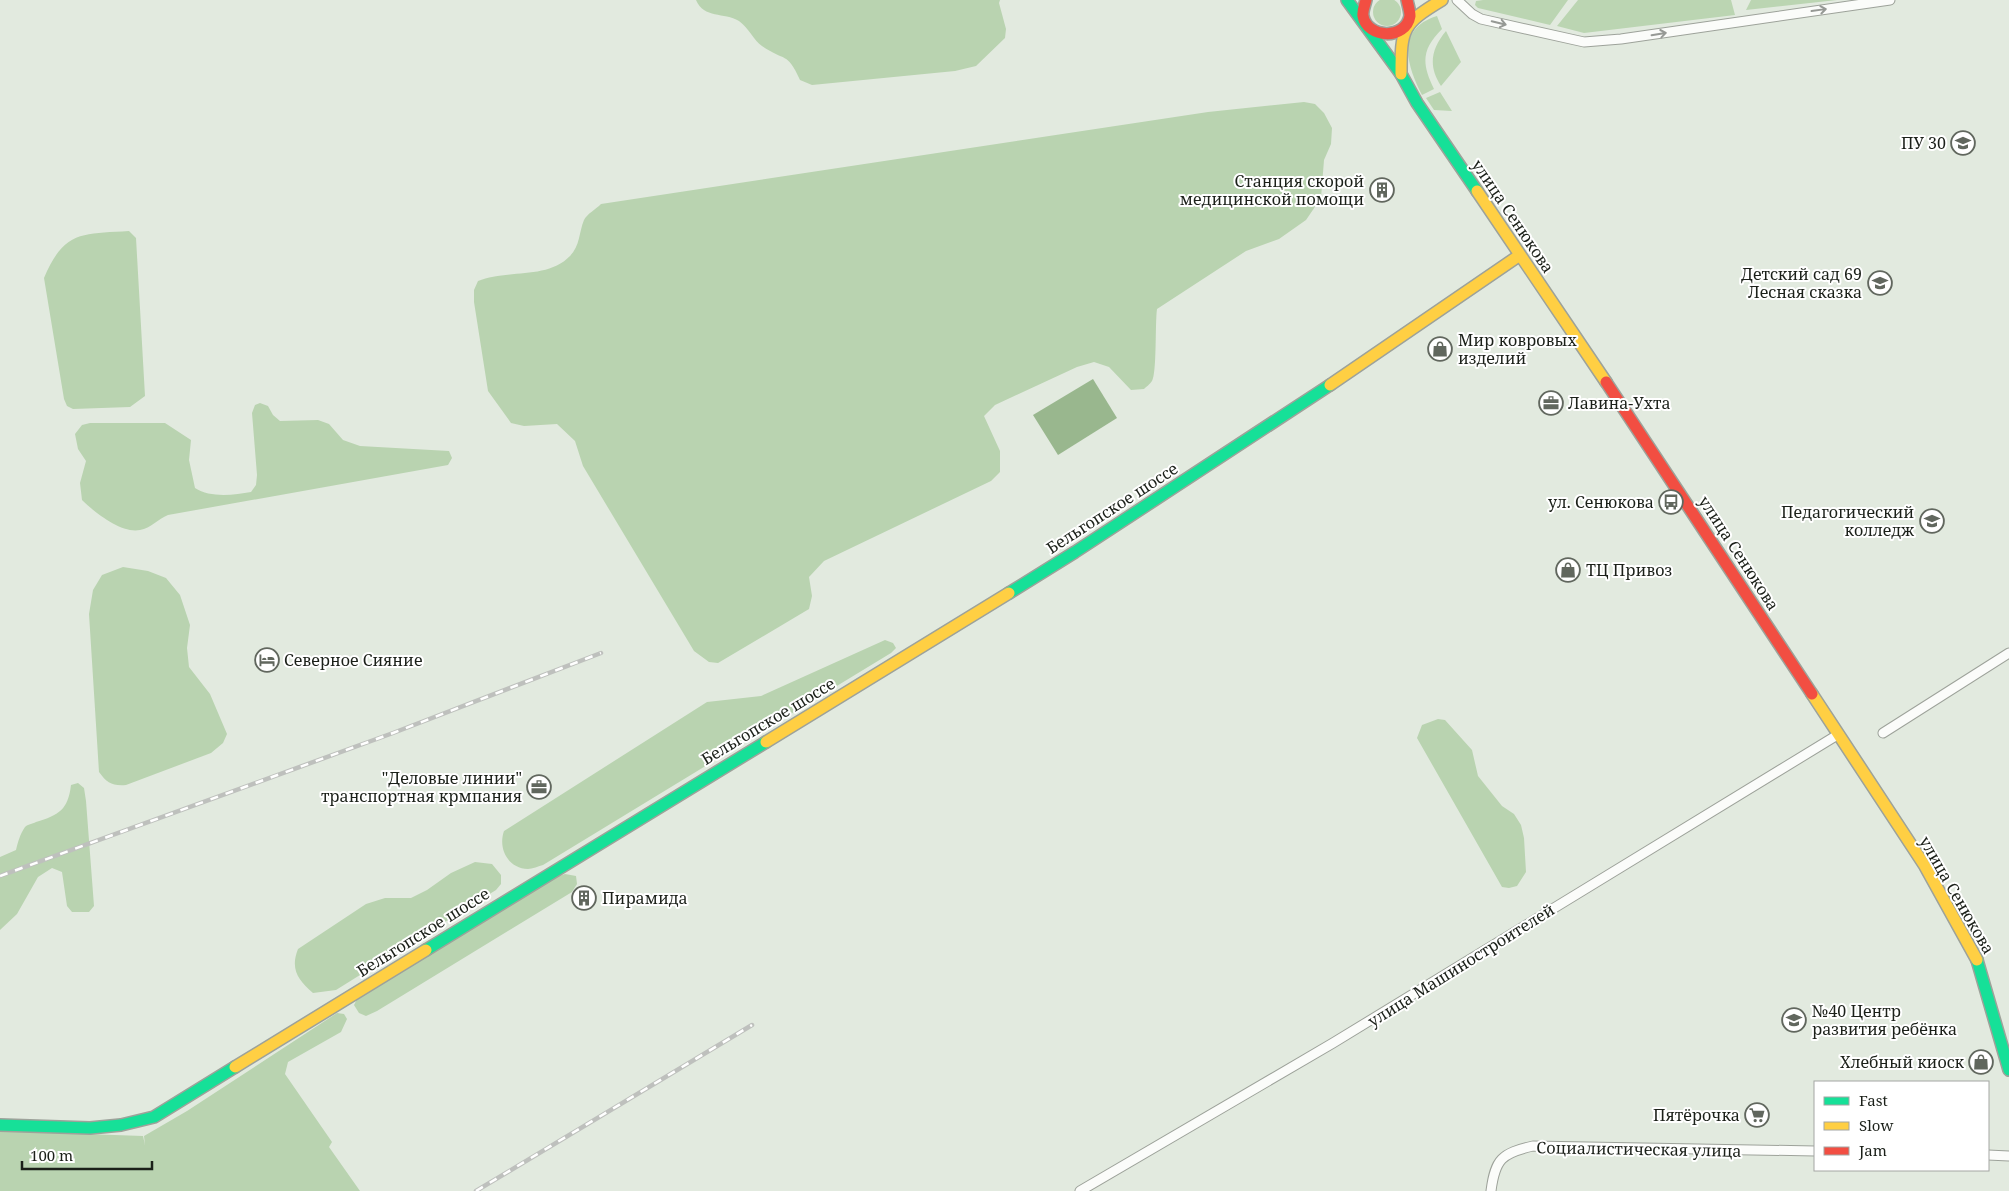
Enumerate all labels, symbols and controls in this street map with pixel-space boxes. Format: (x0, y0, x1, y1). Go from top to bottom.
one-way arrow (1811, 5, 1827, 15)
one-way arrow (1490, 19, 1506, 28)
one-way arrow (1650, 29, 1666, 39)
school or university icon: ПУ 30 (1950, 130, 1976, 156)
place label: ПУ 30 (1901, 132, 1946, 154)
street label: улица Сенюкова (1467, 155, 1559, 277)
place label: Станция скорой медицинской помощи (1180, 170, 1364, 210)
building icon: Станция скорой медицинской помощи (1369, 177, 1395, 203)
place label: Детский сад 69 Лесная сказка (1741, 263, 1862, 303)
school or university icon: Детский сад 69 Лесная сказка (1867, 270, 1893, 296)
place label: Мир ковровых изделий (1458, 329, 1577, 369)
shop icon: Мир ковровых изделий (1427, 336, 1453, 362)
office icon: Лавина-Ухта (1538, 390, 1564, 416)
place label: Лавина-Ухта (1568, 392, 1671, 414)
street label: Бельгопское шоссе (1042, 457, 1182, 559)
bus stop icon: ул. Сенюкова (1658, 489, 1684, 515)
place label: ул. Сенюкова (1548, 491, 1654, 513)
street label: улица Сенюкова (1694, 491, 1784, 615)
place label: Педагогический колледж (1781, 501, 1914, 541)
school or university icon: Педагогический колледж (1919, 508, 1945, 534)
shop icon: ТЦ Привоз (1555, 557, 1581, 583)
place label: ТЦ Привоз (1586, 559, 1672, 581)
hotel icon: Северное Сияние (254, 647, 280, 673)
place label: Северное Сияние (284, 649, 422, 671)
street label: Бельгопское шоссе (697, 672, 839, 770)
place label: "Деловые линии" транспортная крмпания (321, 767, 522, 807)
office icon: "Деловые линии" транспортная крмпания (526, 774, 552, 800)
street label: улица Сенюкова (1914, 832, 2000, 958)
street label: Бельгопское шоссе (353, 882, 493, 982)
building icon: Пирамида (571, 885, 597, 911)
place label: Пирамида (602, 887, 688, 909)
street label: улица Машиностроителей (1363, 898, 1559, 1032)
place label: №40 Центр развития ребёнка (1812, 1000, 1957, 1040)
school or university icon: №40 Центр развития ребёнка (1781, 1007, 1807, 1033)
shop icon: Хлебный киоск (1968, 1049, 1994, 1075)
place label: Хлебный киоск (1840, 1051, 1965, 1073)
legend (1814, 1081, 1989, 1171)
text: Fast (1859, 1090, 1888, 1110)
supermarket icon: Пятёрочка (1744, 1102, 1770, 1128)
place label: Пятёрочка (1653, 1104, 1740, 1126)
text: Slow (1859, 1115, 1893, 1135)
street label: Социалистическая улица (1536, 1136, 1742, 1162)
scale bar (22, 1138, 152, 1170)
text: Jam (1858, 1140, 1887, 1160)
text: 100 m (30, 1145, 73, 1165)

